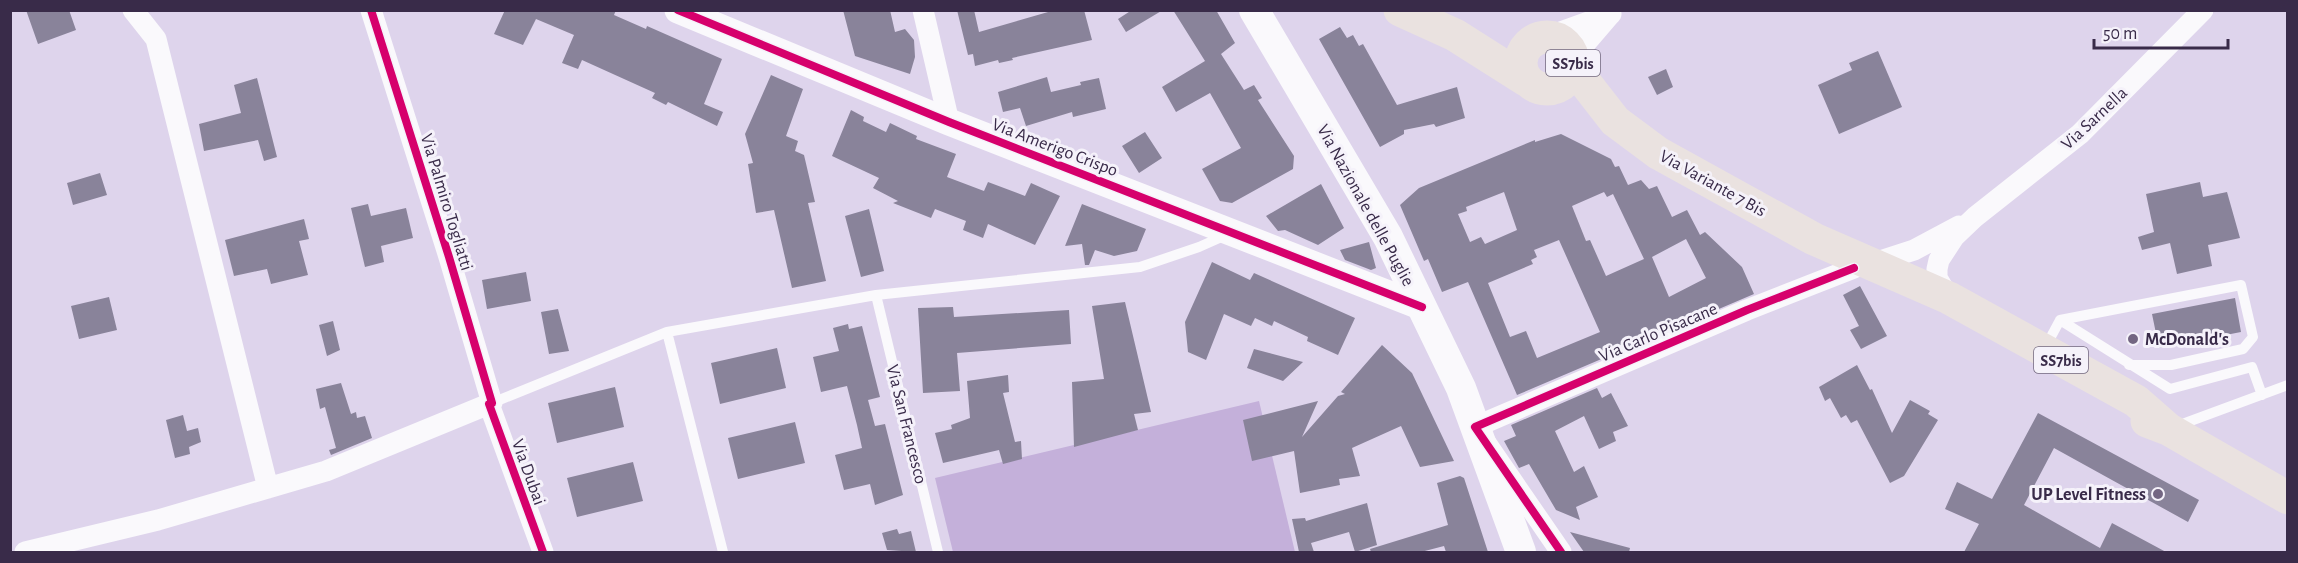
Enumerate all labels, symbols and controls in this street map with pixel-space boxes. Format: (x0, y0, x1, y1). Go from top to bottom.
scale bar (2094, 12, 2228, 50)
text: 50 m (2103, 25, 2137, 43)
road number: SS7bis (1546, 50, 1600, 76)
street label: Via Sarnella (2058, 84, 2131, 154)
street label: Via Amerigo Crispo (989, 116, 1120, 180)
street label: Via Nazionale delle Puglie (1313, 122, 1417, 289)
street label: Via Palmiro Togliatti (417, 132, 475, 273)
street label: Via Variante 7 Bis (1656, 147, 1769, 221)
street label: Via Carlo Pisacane (1597, 300, 1720, 366)
place label: McDonald's (2145, 331, 2229, 349)
marker: McDonald's (2126, 332, 2140, 346)
road number: SS7bis (2034, 347, 2088, 373)
street label: Via San Francesco (883, 363, 930, 486)
street label: Via Dubai (508, 437, 548, 508)
place label: UP Level Fitness (2031, 486, 2146, 504)
marker: UP Level Fitness (2151, 487, 2165, 501)

